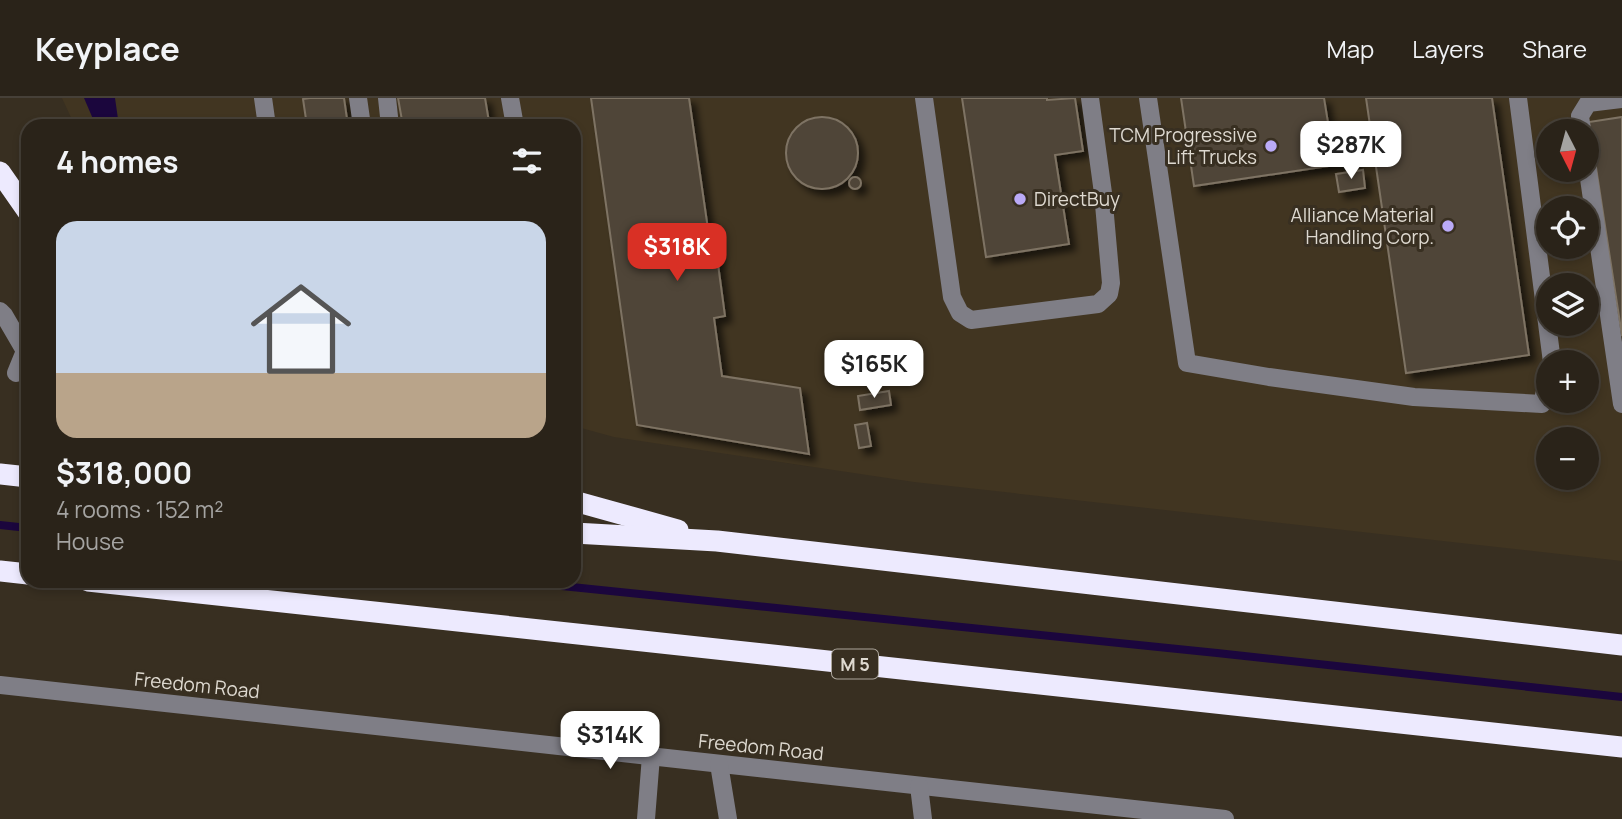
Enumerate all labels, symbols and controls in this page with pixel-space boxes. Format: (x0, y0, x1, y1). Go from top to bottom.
text: Keyplace (35, 26, 180, 71)
text: Map (1327, 32, 1374, 65)
text: Layers (1412, 32, 1484, 65)
text: Share (1522, 32, 1587, 65)
north arrow (1536, 119, 1600, 182)
map controls (1536, 119, 1599, 490)
place label: TCM Progressive Lift Trucks (1109, 122, 1257, 170)
pin: $287K (1302, 122, 1400, 181)
text: $287K (1316, 128, 1386, 160)
marker: TCM Progressive Lift Trucks (1263, 138, 1279, 154)
text: 4 homes (56, 141, 179, 182)
icon: filters (508, 142, 546, 180)
place label: DirectBuy (1034, 186, 1120, 212)
marker: DirectBuy (1012, 191, 1028, 207)
button: locate (1536, 196, 1599, 259)
place label: Alliance Material Handling Corp. (1291, 202, 1434, 250)
marker: Alliance Material Handling Corp. (1440, 218, 1456, 234)
pin: $318K (628, 223, 726, 283)
text: $318K (644, 230, 710, 262)
icon: home (238, 266, 364, 392)
button: layers (1536, 273, 1599, 336)
pin: $165K (825, 341, 923, 400)
text: $165K (840, 347, 908, 379)
button: + (1536, 350, 1599, 413)
button: − (1536, 427, 1599, 490)
text: $318,000 (56, 452, 192, 493)
text: 4 rooms · 152 m² (56, 493, 223, 525)
text: House (56, 525, 125, 557)
road number: M 5 (832, 650, 878, 678)
street label: Freedom Road (133, 665, 261, 705)
pin: $314K (561, 712, 659, 771)
text: $314K (577, 718, 643, 750)
street label: Freedom Road (697, 727, 825, 767)

